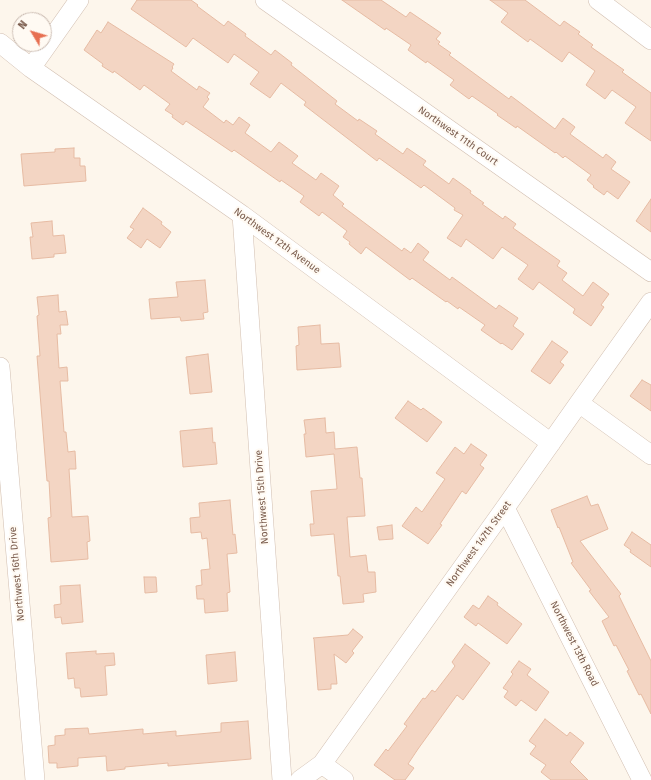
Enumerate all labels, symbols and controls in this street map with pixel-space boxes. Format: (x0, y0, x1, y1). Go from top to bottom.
north arrow (12, 12, 52, 52)
text: N (16, 18, 30, 32)
street label: Northwest 11th Court (416, 104, 500, 168)
street label: Northwest 12th Avenue (231, 206, 323, 276)
street label: Northwest 15th Drive (253, 450, 271, 544)
street label: Northwest 147th Street (444, 499, 514, 589)
street label: Northwest 16th Drive (7, 526, 27, 622)
street label: Northwest 13th Road (547, 599, 601, 689)

